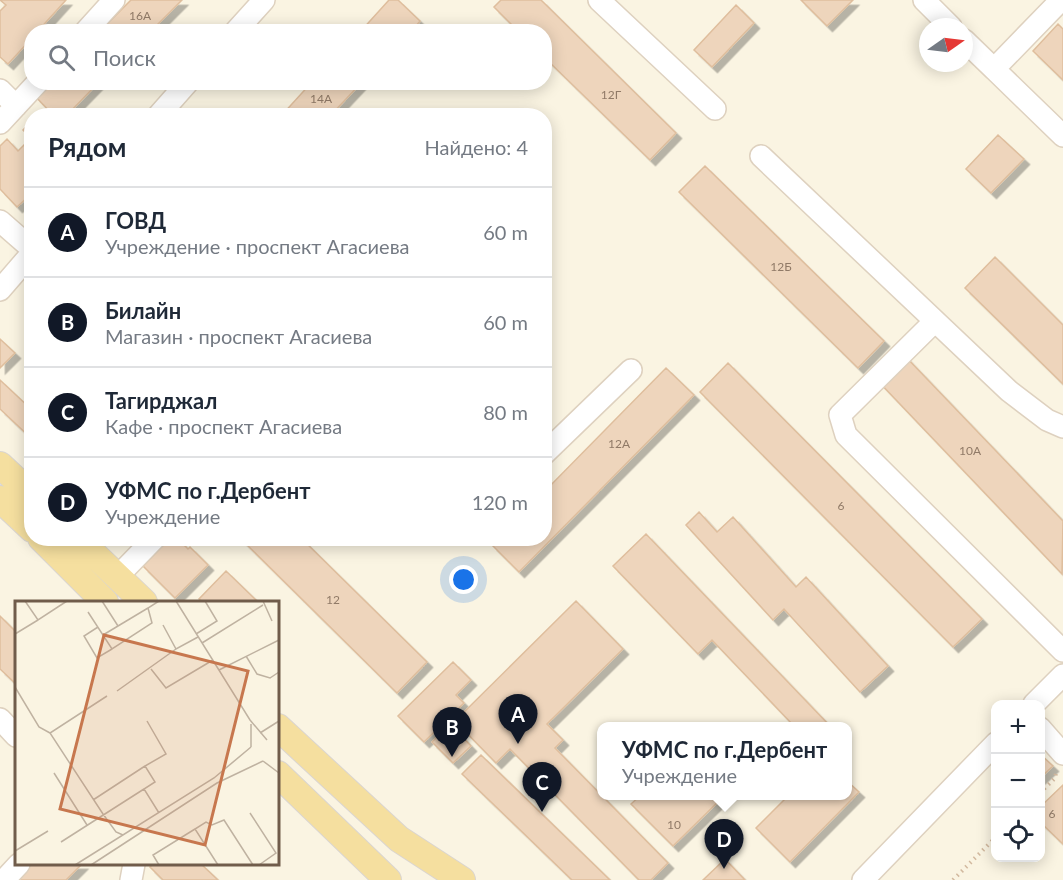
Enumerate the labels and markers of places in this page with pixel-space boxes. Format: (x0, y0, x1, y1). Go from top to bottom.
pin: A (498, 694, 538, 744)
pin: B (432, 708, 472, 757)
pin: C (522, 762, 562, 812)
pin: D (704, 820, 744, 869)

